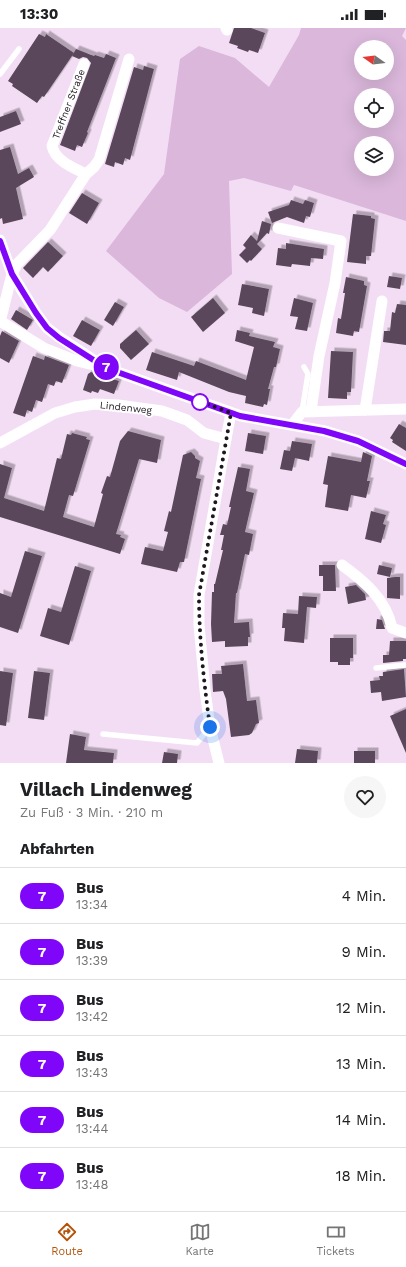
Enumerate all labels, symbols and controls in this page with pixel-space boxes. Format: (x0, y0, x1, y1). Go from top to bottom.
text: 13:30 (20, 5, 58, 23)
north arrow (354, 40, 394, 80)
map controls (354, 40, 394, 176)
street label: Treffner Straße (50, 67, 87, 141)
button: locate (354, 88, 394, 128)
button: layers (354, 136, 394, 176)
line badge: 7 (93, 354, 119, 380)
text: 7 (102, 359, 110, 375)
unlabelled marker (191, 393, 209, 411)
street label: Lindenweg (99, 399, 153, 416)
your location (200, 717, 220, 737)
button: heart (344, 776, 386, 818)
text: Villach Lindenweg (20, 778, 192, 801)
text: Zu Fuß · 3 Min. · 210 m (20, 805, 163, 820)
text: Abfahrten (20, 840, 94, 858)
text: Bus (76, 879, 104, 897)
text: 4 Min. (342, 887, 386, 905)
text: 7 (38, 888, 46, 904)
text: 13:34 (76, 897, 108, 912)
text: Bus (76, 935, 104, 953)
text: 9 Min. (342, 943, 386, 961)
text: 7 (38, 944, 46, 960)
text: 13:39 (76, 953, 108, 968)
text: Bus (76, 991, 104, 1009)
text: 12 Min. (336, 999, 386, 1017)
text: 7 (38, 1000, 46, 1016)
text: 13:42 (76, 1009, 108, 1024)
text: Bus (76, 1047, 104, 1065)
text: 13 Min. (336, 1055, 386, 1073)
text: 7 (38, 1056, 46, 1072)
text: 13:43 (76, 1065, 108, 1080)
text: Bus (76, 1103, 104, 1121)
text: 14 Min. (336, 1111, 386, 1129)
text: 7 (38, 1112, 46, 1128)
text: 13:44 (76, 1121, 108, 1136)
text: Bus (76, 1159, 104, 1177)
text: 18 Min. (336, 1167, 386, 1185)
text: 7 (38, 1168, 46, 1184)
text: 13:48 (76, 1177, 108, 1192)
tab: Route (51, 1221, 83, 1258)
tab: Karte (185, 1221, 214, 1258)
tab: Tickets (316, 1221, 355, 1258)

